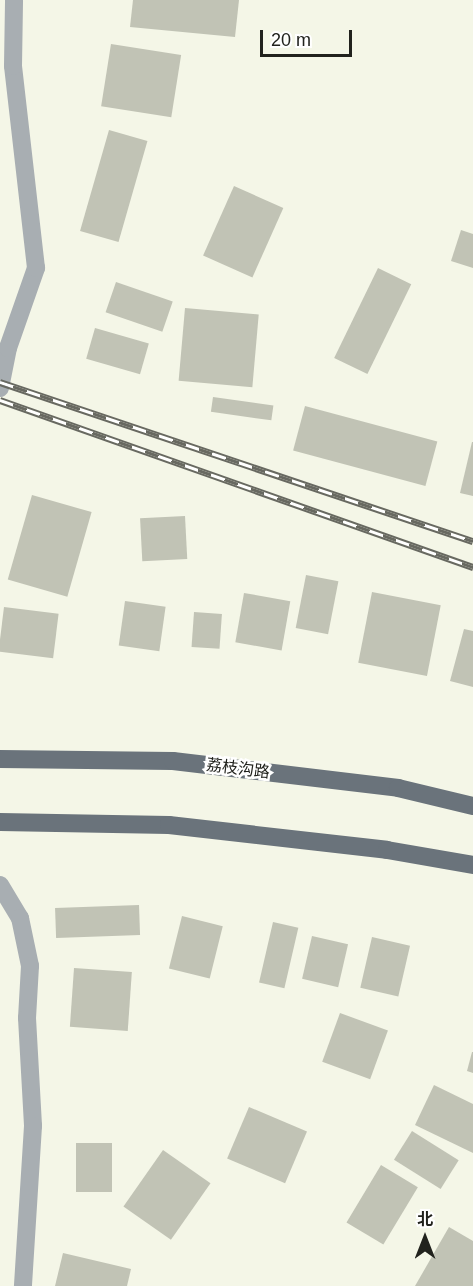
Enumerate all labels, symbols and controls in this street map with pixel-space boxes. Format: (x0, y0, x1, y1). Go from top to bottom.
scale bar (263, 18, 354, 56)
text: 20 m (271, 30, 311, 50)
street label: 荔枝沟路 (205, 756, 271, 782)
north arrow (395, 1208, 455, 1268)
text: 北 (417, 1211, 433, 1228)

